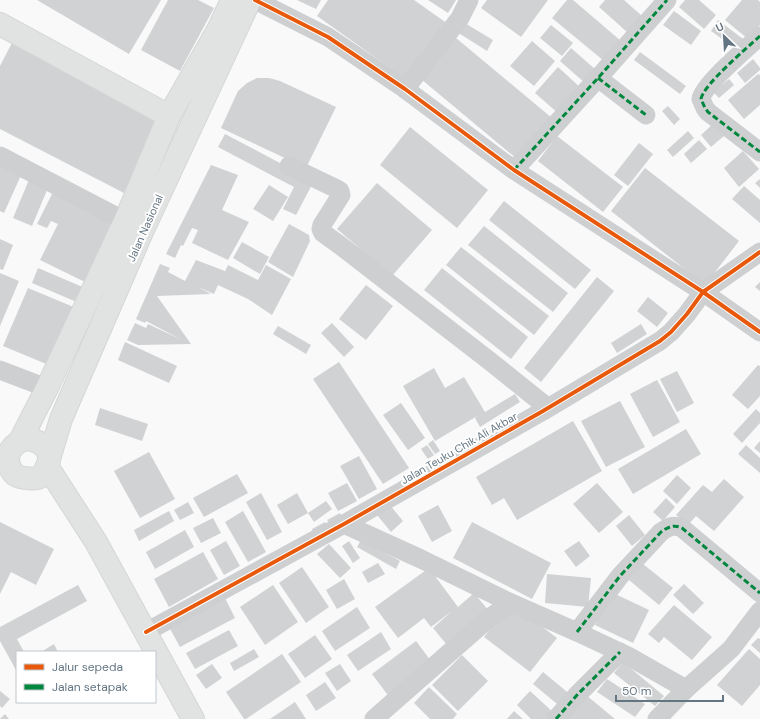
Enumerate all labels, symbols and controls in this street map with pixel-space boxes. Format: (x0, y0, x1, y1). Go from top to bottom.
north arrow (704, 16, 744, 56)
text: U (713, 19, 726, 35)
street label: Jalan Nasional (124, 192, 166, 264)
street label: Jalan Teuku Chik Ali Akbar (398, 409, 520, 487)
legend (16, 651, 156, 703)
text: Jalur sepeda (52, 659, 123, 675)
scale bar (616, 677, 723, 703)
text: Jalan setapak (52, 679, 128, 695)
text: 50 m (622, 683, 651, 699)

